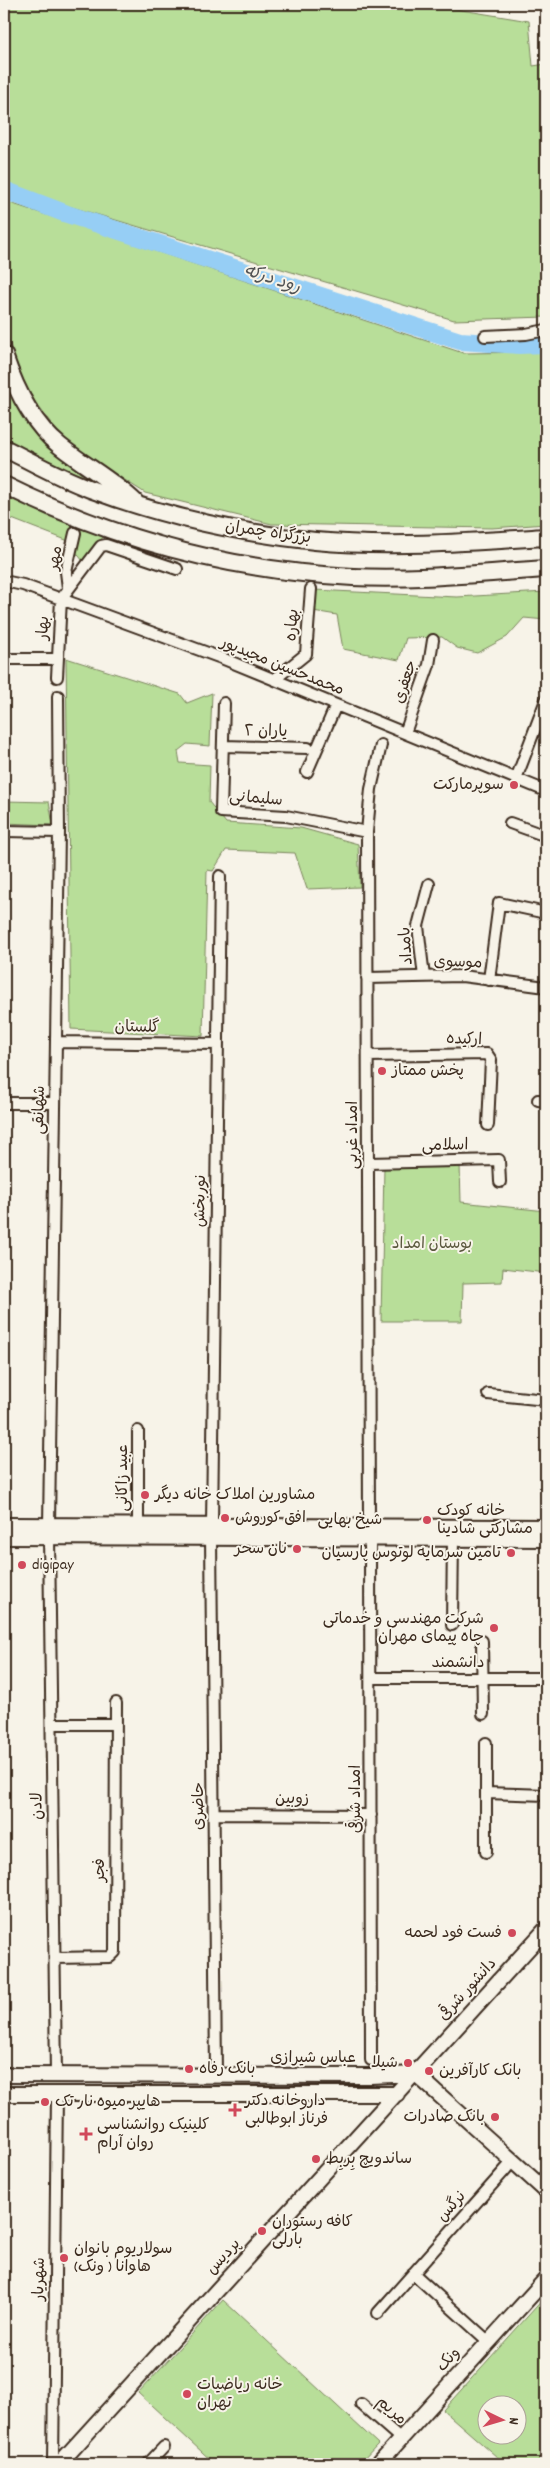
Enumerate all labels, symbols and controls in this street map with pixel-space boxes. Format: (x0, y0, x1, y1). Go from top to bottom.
water label: رود درکه (241, 259, 304, 301)
street label: بزرگراه چمران (224, 516, 312, 550)
street label: مهر (42, 544, 69, 574)
street label: بهاره (280, 608, 306, 642)
street label: بهار (32, 615, 56, 643)
street label: محمدحسین مجیدپور (215, 631, 347, 702)
street label: جعفری (388, 657, 424, 707)
street label: یاران ٢ (244, 720, 288, 744)
place label: سوپرمارکت (433, 774, 504, 797)
marker: سوپرمارکت (508, 779, 520, 791)
street label: سلیمانی (228, 785, 284, 813)
street label: بامداد (394, 926, 420, 966)
street label: موسوی (433, 951, 483, 975)
street label: گلستان (114, 1016, 160, 1040)
street label: ارکیده (446, 1028, 482, 1052)
place label: پخش ممتاز (390, 1060, 464, 1083)
marker: پخش ممتاز (376, 1065, 388, 1077)
street label: شهانقی (28, 1085, 52, 1135)
street label: امداد غربی (342, 1101, 365, 1169)
street label: اسلامی (421, 1134, 469, 1158)
street label: نوربخش (189, 1175, 213, 1227)
park label: بوستان امداد (392, 1233, 472, 1256)
street label: عبید زاکانی (112, 1444, 135, 1512)
place label: مشاورین املاک خانه دیگر (153, 1484, 315, 1507)
marker: مشاورین املاک خانه دیگر (139, 1489, 151, 1501)
place label: خانه کودک مشارکتی شادینا (437, 1500, 533, 1541)
place label: افق کوروش (235, 1507, 306, 1530)
street label: شیخ بهایی (318, 1509, 382, 1532)
marker: افق کوروش (219, 1512, 231, 1524)
marker: خانه کودک مشارکتی شادینا (421, 1514, 433, 1526)
place label: نان سحر (233, 1538, 287, 1561)
place label: تامین سرمایه لوتوس پارسیان (321, 1542, 501, 1565)
marker: نان سحر (291, 1543, 303, 1555)
marker: تامین سرمایه لوتوس پارسیان (505, 1547, 517, 1559)
place label: digipay (32, 1554, 74, 1577)
marker: digipay (16, 1559, 28, 1571)
place label: شرکت مهندسی و خدماتی چاه پیمای مهران (323, 1608, 484, 1649)
marker: شرکت مهندسی و خدماتی چاه پیمای مهران (488, 1622, 500, 1634)
street label: دانشمند (431, 1652, 485, 1675)
street label: امداد شرقی (344, 1765, 368, 1833)
street label: حاضری (188, 1782, 211, 1830)
street label: زوبین (275, 1788, 309, 1811)
street label: لادن (26, 1792, 50, 1820)
street label: فجر (89, 1858, 112, 1884)
place label: فست فود لحمه (404, 1922, 502, 1945)
marker: فست فود لحمه (506, 1927, 518, 1939)
street label: دانشور شرقی (433, 1953, 503, 2027)
street label: عباس شیرازی (270, 2047, 356, 2070)
place label: شیلا (371, 2052, 398, 2075)
marker: شیلا (402, 2057, 414, 2069)
place label: بانک رفاه (199, 2058, 256, 2081)
place label: بانک کارآفرین (439, 2060, 521, 2083)
marker: بانک رفاه (183, 2063, 195, 2075)
marker: بانک کارآفرین (423, 2065, 435, 2077)
place label: داروخانه دکتر فرناز ابوطالبی (243, 2090, 328, 2131)
place label: هایپر میوه نار تک (55, 2091, 161, 2114)
marker: هایپر میوه نار تک (39, 2096, 51, 2108)
marker: داروخانه دکتر فرناز ابوطالبی (229, 2104, 241, 2116)
place label: بانک صادرات (404, 2106, 485, 2129)
marker: بانک صادرات (489, 2111, 501, 2123)
place label: کلینیک روانشناسی روان آرام (97, 2114, 209, 2155)
marker: کلینیک روانشناسی روان آرام (79, 2127, 93, 2141)
place label: ساندویچ بِربِط (326, 2148, 412, 2171)
marker: ساندویچ بِربِط (310, 2153, 322, 2165)
street label: نرگس (432, 2186, 472, 2228)
place label: کافه رستوران بارلی (272, 2211, 353, 2252)
marker: کافه رستوران بارلی (256, 2225, 268, 2237)
street label: پردیس (201, 2234, 247, 2280)
place label: سولاریوم بانوان هاوانا ( ونک) (74, 2238, 173, 2279)
marker: سولاریوم بانوان هاوانا ( ونک) (58, 2252, 70, 2264)
street label: شهریار (28, 2257, 52, 2303)
street label: ونک (432, 2343, 466, 2377)
place label: خانه ریاضیات تهران (197, 2374, 283, 2415)
marker: خانه ریاضیات تهران (181, 2388, 193, 2400)
street label: مریم (371, 2391, 411, 2431)
north arrow (478, 2396, 528, 2446)
text: N (503, 2417, 523, 2425)

